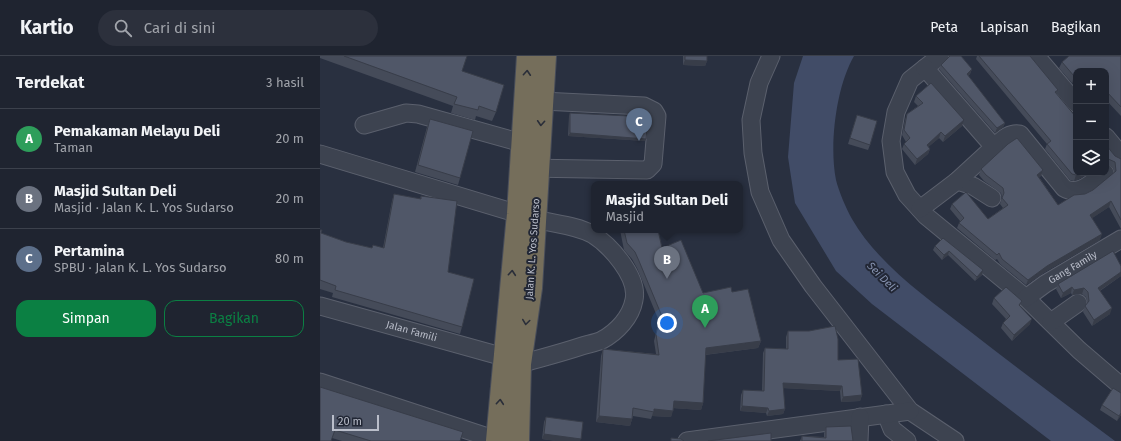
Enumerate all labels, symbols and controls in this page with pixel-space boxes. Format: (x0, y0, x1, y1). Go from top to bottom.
search box (98, 10, 378, 46)
text: Kartio (20, 16, 74, 39)
icon: search (112, 17, 134, 39)
text: Cari di sini (144, 19, 216, 37)
text: Peta (930, 19, 958, 36)
text: Lapisan (980, 19, 1029, 36)
text: Bagikan (1051, 19, 1101, 36)
map controls (1073, 68, 1109, 176)
button: + (1073, 68, 1109, 104)
one-way arrow (522, 70, 531, 76)
text: Terdekat (16, 72, 85, 93)
text: 3 hasil (266, 75, 304, 90)
button: − (1073, 104, 1109, 140)
pin: C (626, 108, 652, 141)
one-way arrow (536, 120, 545, 126)
text: Pemakaman Melayu Deli (54, 122, 220, 140)
text: A (25, 131, 33, 146)
text: 20 m (276, 131, 304, 146)
text: Taman (54, 140, 93, 155)
button: layers (1073, 140, 1109, 176)
popup (591, 181, 743, 233)
text: Masjid Sultan Deli (54, 182, 177, 200)
text: B (25, 191, 33, 206)
text: 20 m (276, 191, 304, 206)
text: Masjid Sultan Deli (606, 191, 728, 209)
street label: Jalan K. L. Yos Sudarso (523, 198, 543, 300)
text: Masjid · Jalan K. L. Yos Sudarso (54, 200, 234, 215)
text: Masjid (606, 209, 644, 224)
text: Pertamina (54, 242, 124, 260)
pin: B (654, 246, 680, 279)
street label: Gang Family (1046, 248, 1099, 287)
text: C (25, 251, 33, 266)
text: 80 m (275, 251, 304, 266)
water label: Sei Deli (864, 259, 900, 295)
text: SPBU · Jalan K. L. Yos Sudarso (54, 260, 227, 275)
one-way arrow (507, 270, 516, 276)
pin: A (692, 295, 718, 328)
button: Simpan (16, 300, 156, 337)
button: Bagikan (164, 300, 304, 337)
your location (657, 313, 677, 333)
street label: Jalan Famili (385, 319, 438, 344)
one-way arrow (522, 319, 531, 325)
one-way arrow (496, 399, 505, 405)
scale bar (332, 413, 379, 432)
text: 20 m (338, 415, 362, 428)

